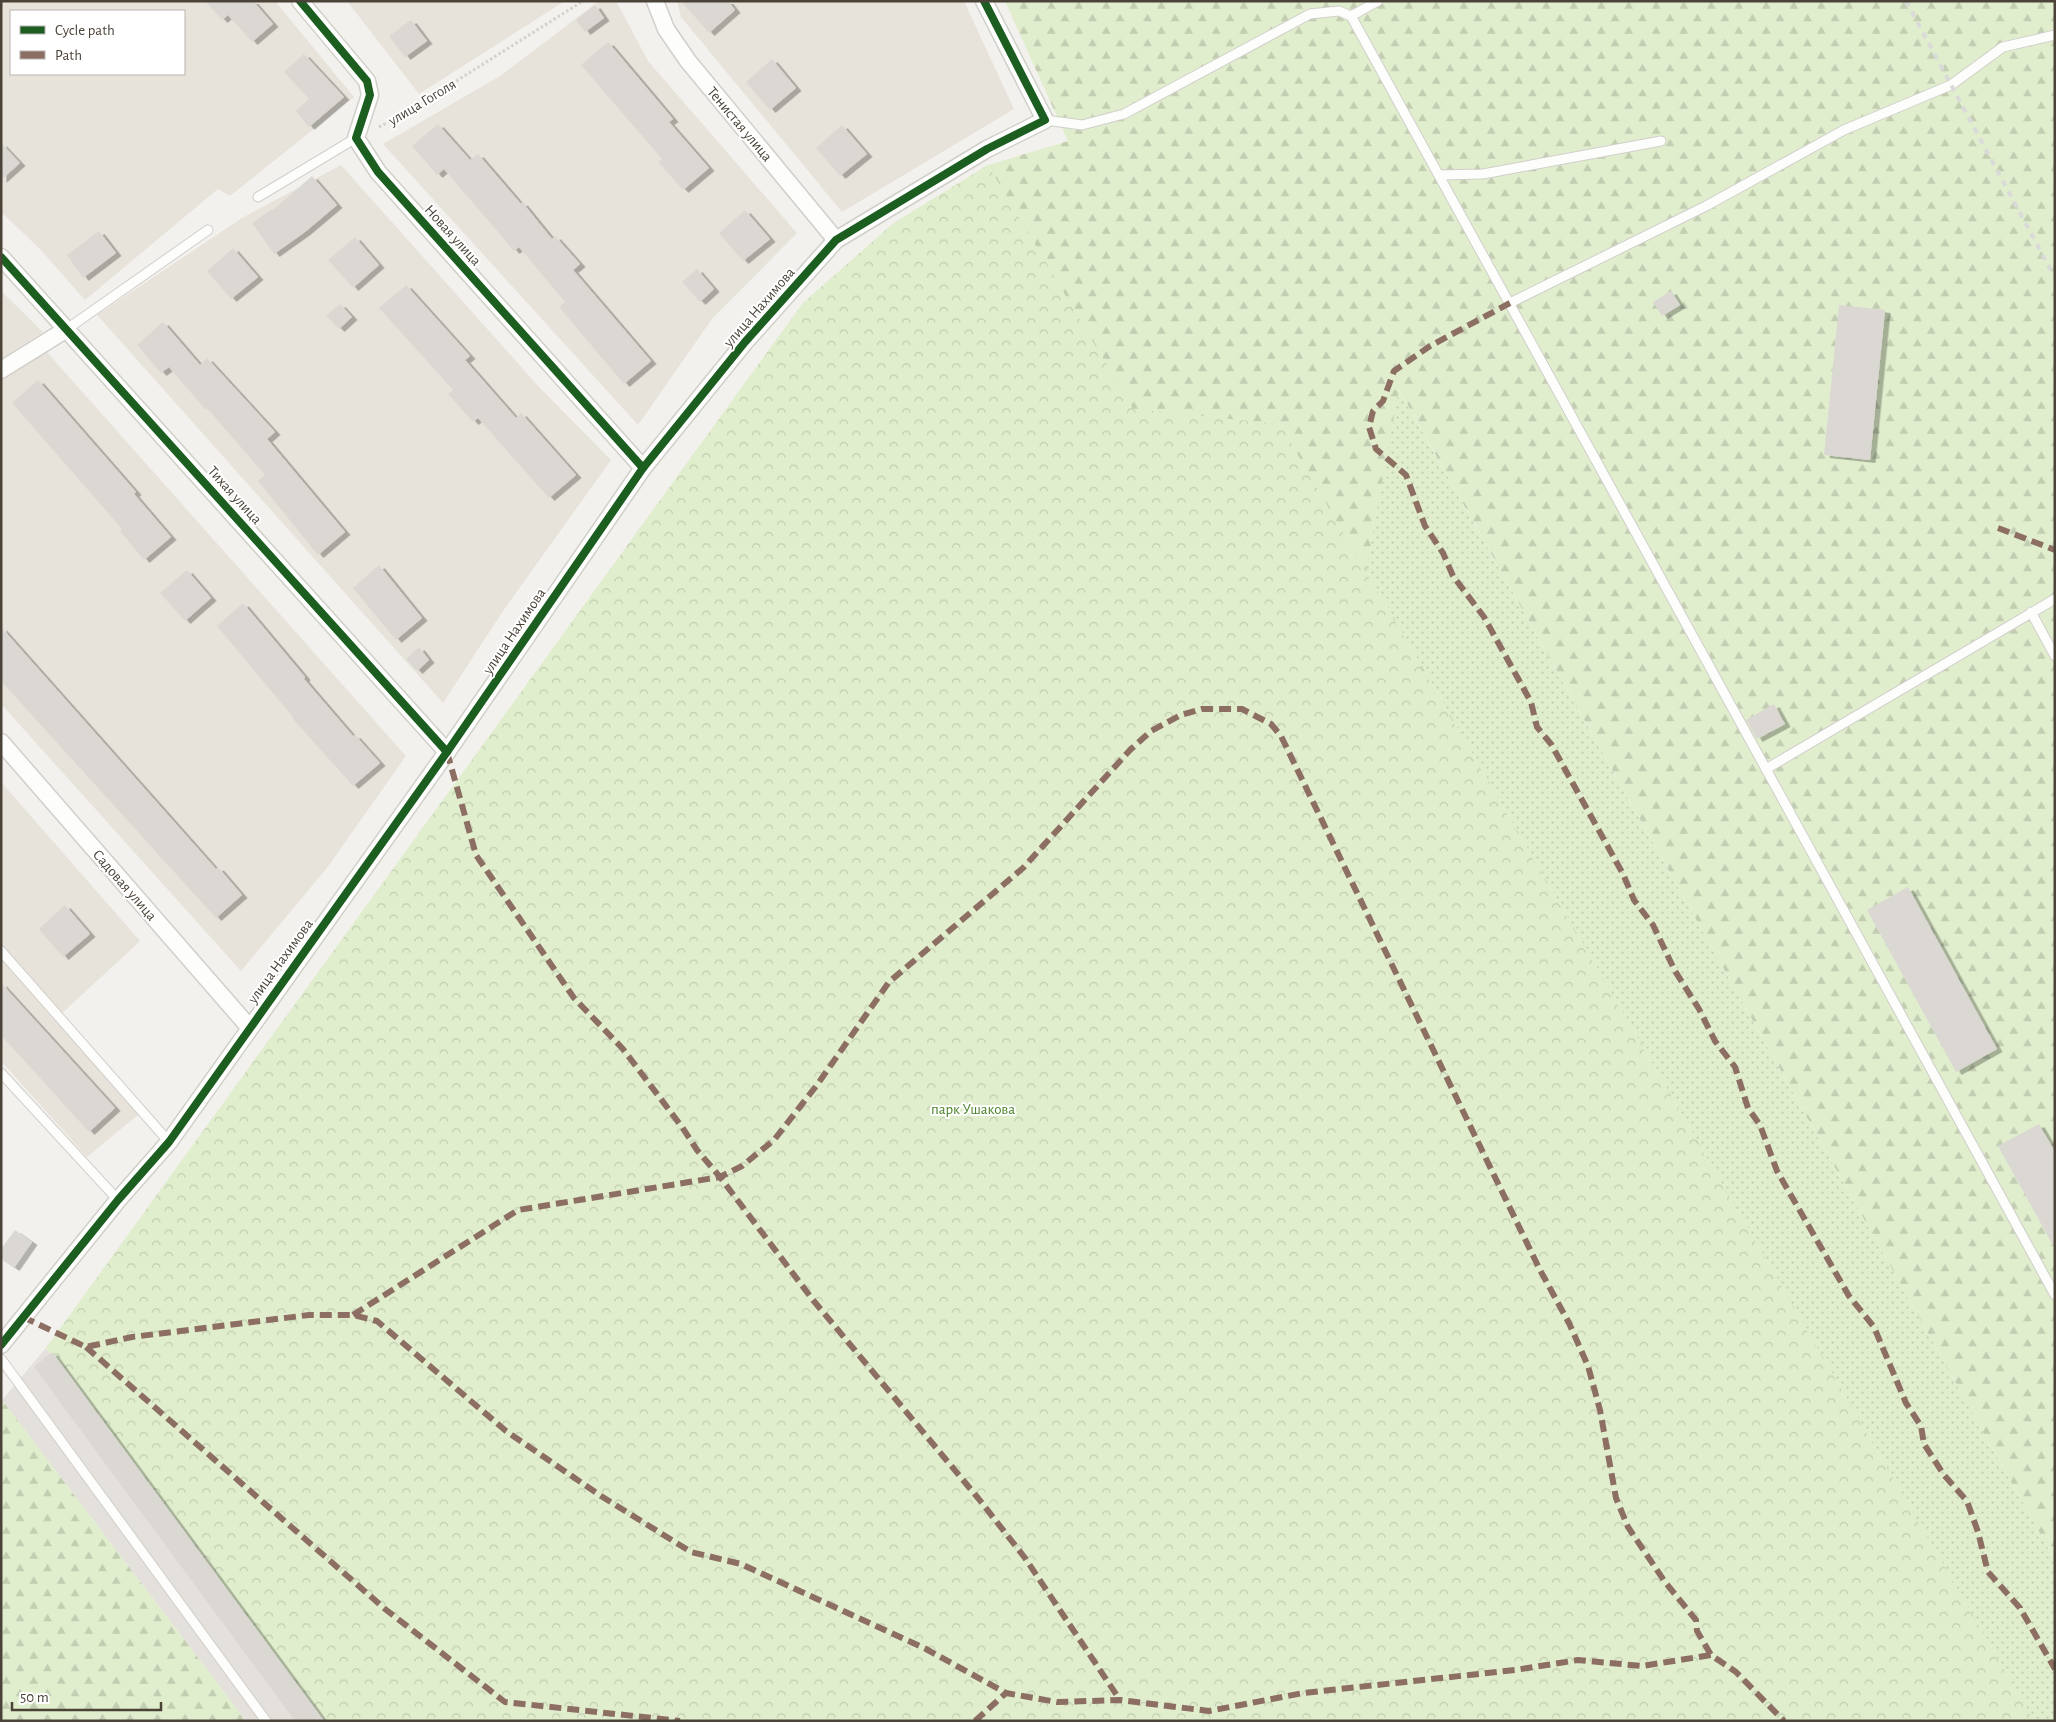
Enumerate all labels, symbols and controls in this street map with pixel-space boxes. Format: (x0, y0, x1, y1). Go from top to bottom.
legend (10, 10, 185, 75)
text: Cycle path (55, 23, 115, 38)
text: Path (55, 48, 82, 63)
street label: улица Гоголя (385, 76, 459, 129)
street label: Тенистая улица (704, 84, 775, 165)
street label: Новая улица (422, 202, 484, 269)
street label: улица Нахимова (720, 265, 798, 351)
street label: Тихая улица (205, 463, 264, 527)
street label: улица Нахимова (480, 586, 549, 678)
street label: Садовая улица (90, 847, 160, 924)
street label: улица Нахимова (244, 916, 316, 1007)
park label: парк Ушакова (931, 1102, 1015, 1117)
scale bar (12, 1680, 161, 1712)
text: 50 m (20, 1690, 49, 1705)

